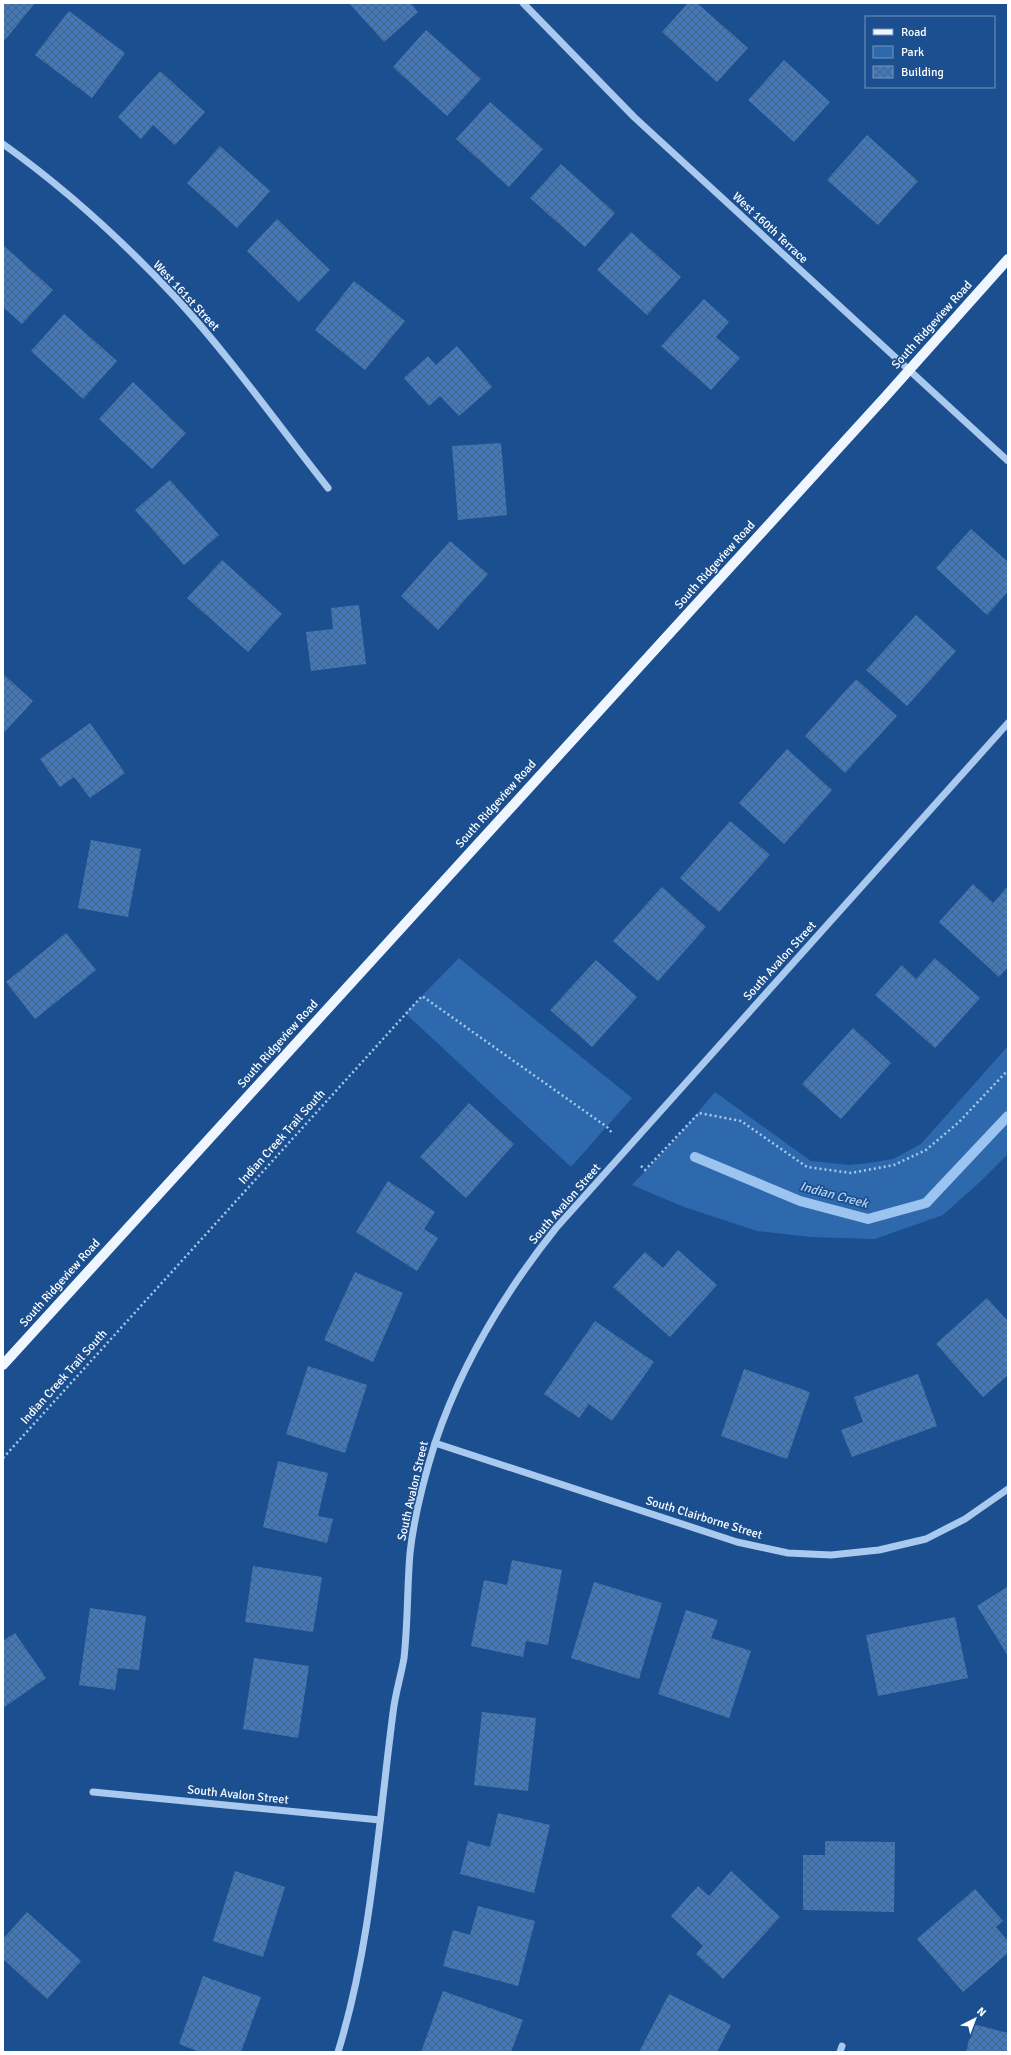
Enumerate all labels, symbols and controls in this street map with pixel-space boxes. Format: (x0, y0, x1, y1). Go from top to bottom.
legend (865, 16, 995, 88)
text: Road (901, 25, 927, 40)
text: Park (901, 45, 924, 60)
text: Building (901, 65, 944, 80)
street label: West 160th Terrace (729, 189, 811, 267)
street label: West 161st Street (150, 258, 222, 334)
street label: South Ridgeview Road (889, 278, 975, 372)
street label: South Ridgeview Road (672, 518, 758, 612)
street label: South Ridgeview Road (453, 757, 539, 851)
street label: South Avalon Street (740, 918, 820, 1004)
street label: South Ridgeview Road (235, 997, 321, 1091)
street label: Indian Creek Trail South (235, 1086, 329, 1188)
street label: South Avalon Street (526, 1161, 604, 1247)
water label: Indian Creek (798, 1178, 871, 1212)
street label: South Ridgeview Road (17, 1236, 103, 1330)
street label: Indian Creek Trail South (17, 1326, 111, 1428)
street label: South Avalon Street (394, 1440, 432, 1542)
street label: South Clairborne Street (644, 1493, 764, 1543)
street label: South Avalon Street (187, 1782, 289, 1808)
north arrow (955, 1999, 995, 2039)
text: N (974, 2005, 989, 2019)

